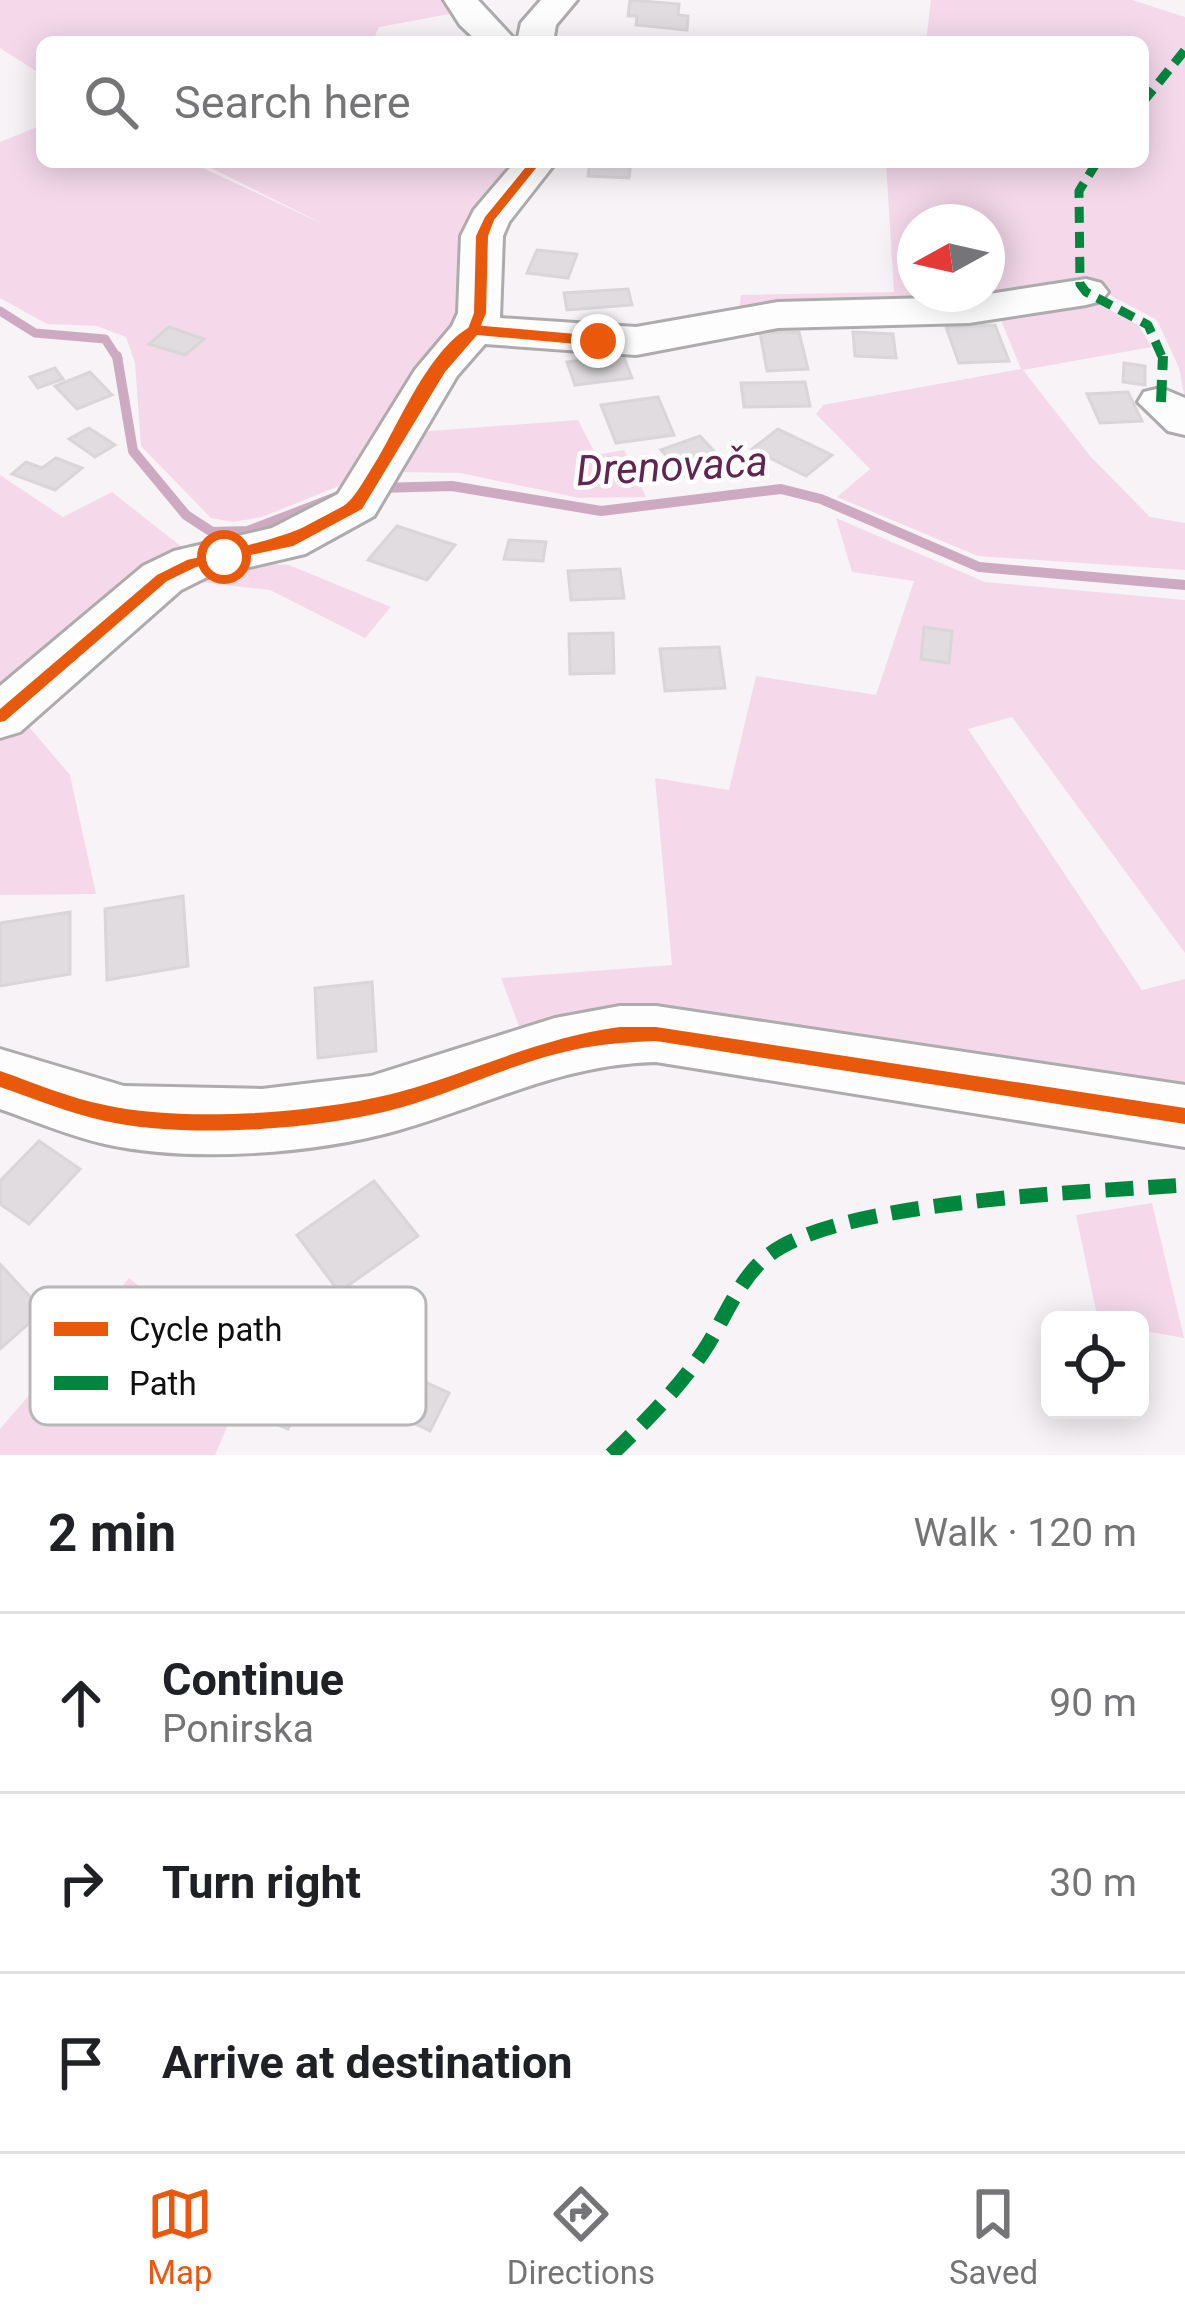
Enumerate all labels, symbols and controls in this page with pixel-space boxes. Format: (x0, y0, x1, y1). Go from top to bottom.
search box (36, 36, 1149, 168)
icon: search (78, 69, 144, 135)
text: Search here (174, 76, 411, 129)
north arrow (897, 204, 1005, 312)
route end (571, 314, 625, 368)
water label: Drenovača (575, 437, 769, 495)
route start (197, 530, 251, 584)
legend (30, 1287, 426, 1425)
text: Cycle path (129, 1310, 282, 1349)
map controls (1041, 1311, 1149, 1419)
button: locate (1041, 1311, 1149, 1419)
text: Path (129, 1364, 197, 1403)
text: 2 min (48, 1504, 176, 1563)
text: Walk · 120 m (913, 1510, 1137, 1556)
text: Continue (162, 1653, 344, 1706)
icon: ahead (48, 1670, 114, 1736)
text: 90 m (1049, 1680, 1137, 1726)
text: Ponirska (162, 1706, 314, 1752)
icon: right (48, 1850, 114, 1916)
text: Turn right (162, 1856, 361, 1909)
text: 30 m (1049, 1860, 1137, 1906)
icon: arrive (48, 2030, 114, 2096)
text: Arrive at destination (162, 2036, 573, 2089)
tab: Map (147, 2181, 213, 2292)
tab: Directions (507, 2181, 655, 2292)
tab: Saved (949, 2181, 1038, 2292)

